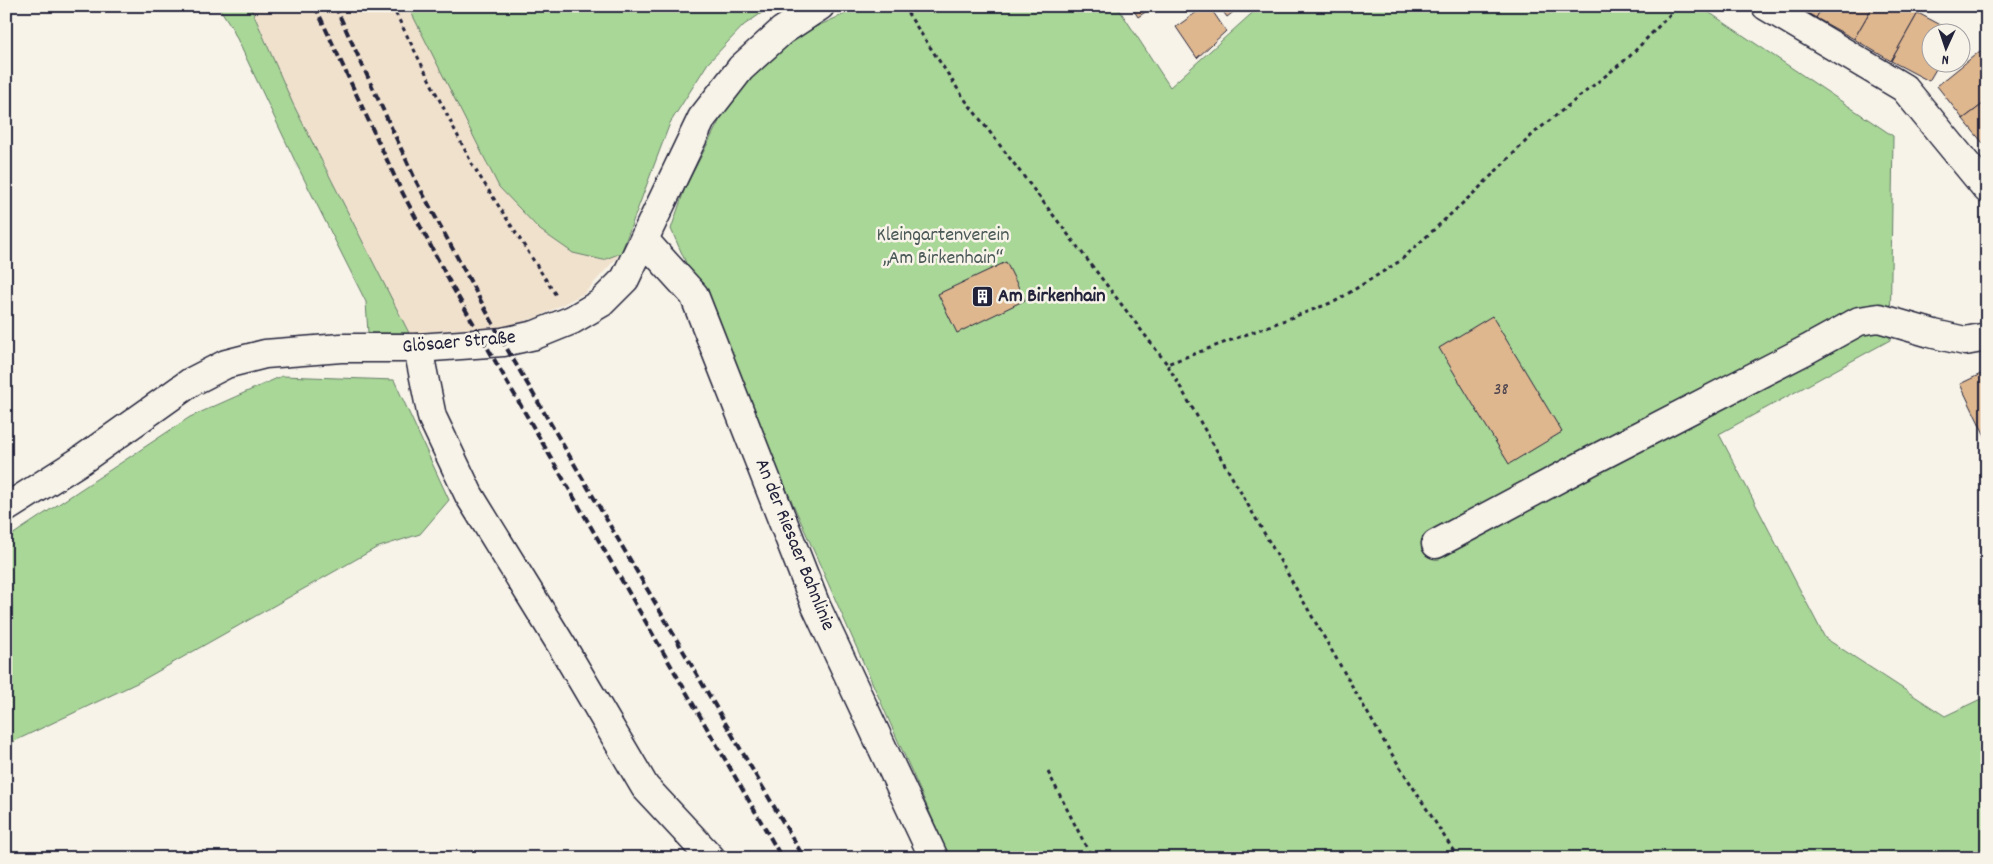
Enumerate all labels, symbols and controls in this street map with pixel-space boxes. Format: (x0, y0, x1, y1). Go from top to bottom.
north arrow (1920, 22, 1970, 72)
text: N (1941, 49, 1949, 69)
park label: Kleingartenverein „Am Birkenhain“ (877, 222, 1009, 273)
place label: Am Birkenhain (998, 283, 1105, 311)
building icon: Am Birkenhain (970, 285, 994, 309)
street label: Glösaer Straße (401, 324, 517, 362)
house number: 38 (1493, 378, 1509, 403)
street label: An der Riesaer Bahnlinie (747, 455, 841, 635)

